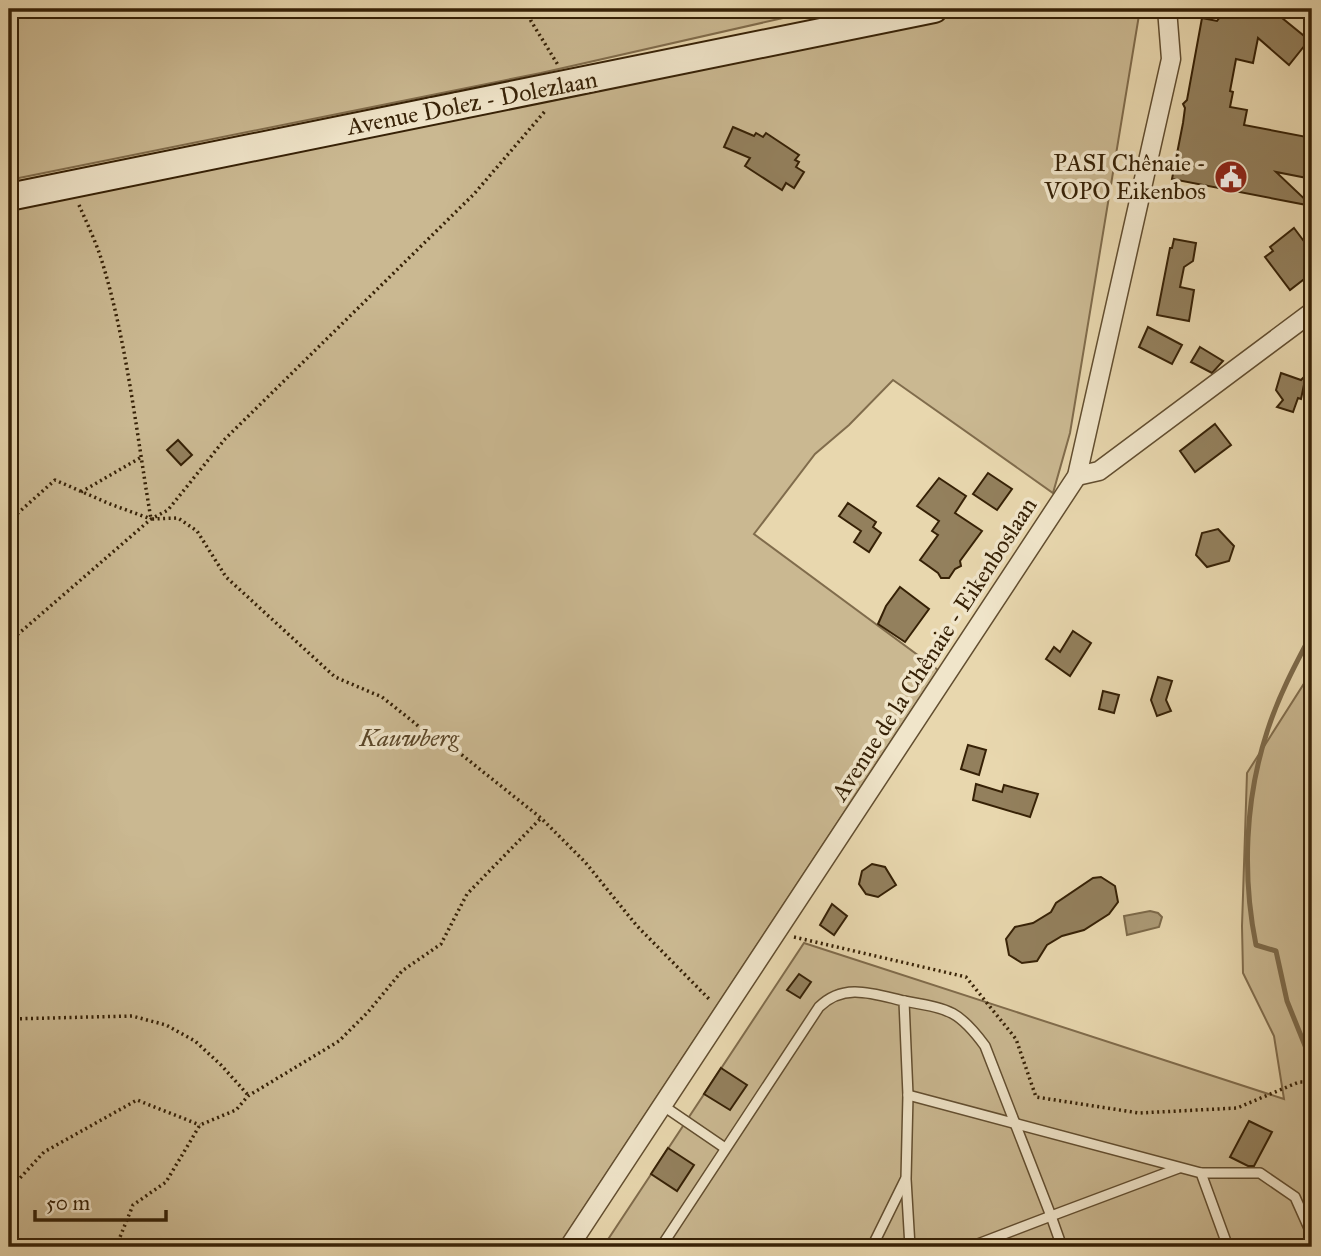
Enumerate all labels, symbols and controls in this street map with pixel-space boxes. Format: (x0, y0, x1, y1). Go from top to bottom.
street label: Avenue Dolez - Dolezlaan (343, 64, 600, 142)
place label: PASI Chênaie - VOPO Eikenbos (1043, 148, 1206, 206)
public building icon: PASI Chênaie - VOPO Eikenbos (1212, 158, 1250, 196)
street label: Avenue de la Chênaie - Eikenboslaan (824, 492, 1043, 807)
park label: Kauwberg (359, 723, 460, 753)
scale bar (35, 1179, 166, 1223)
text: 50 m (46, 1190, 91, 1216)

